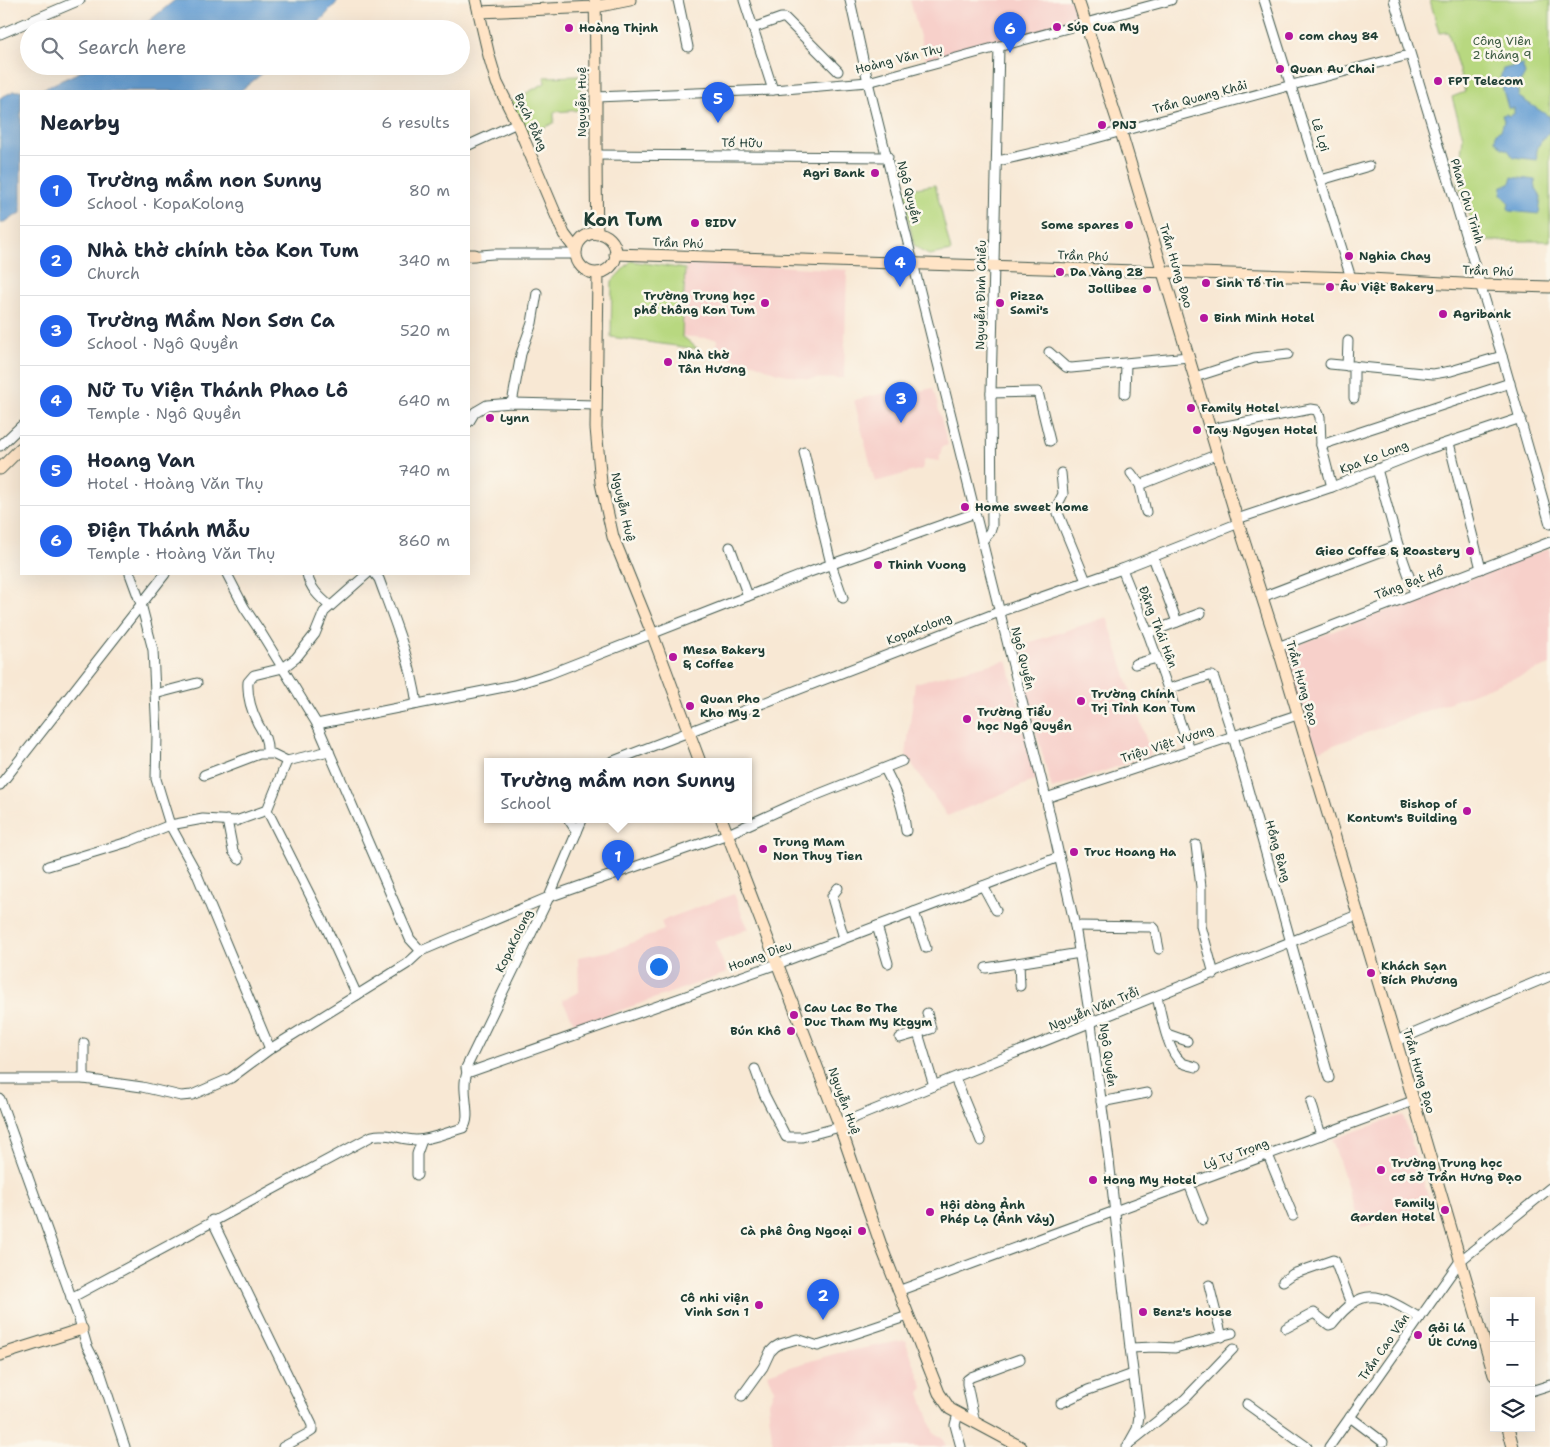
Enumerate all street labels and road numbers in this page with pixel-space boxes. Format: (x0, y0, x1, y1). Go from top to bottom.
street label: Hoàng Văn Thụ (854, 40, 945, 78)
street label: Nguyễn Huệ (574, 67, 590, 137)
street label: Trần Quang Khải (1151, 77, 1249, 117)
street label: Bạch Đằng (511, 91, 551, 153)
street label: Lê Lợi (1307, 116, 1333, 154)
street label: Tố Hữu (721, 135, 763, 151)
street label: Phan Chu Trinh (1446, 157, 1488, 245)
street label: Ngô Quyền (893, 159, 925, 225)
street label: Trần Hưng Đạo (1156, 222, 1196, 310)
street label: Trần Phú (652, 234, 704, 252)
street label: Nguyễn Đình Chiểu (972, 240, 990, 350)
street label: Trần Phú (1057, 247, 1109, 265)
street label: Trần Phú (1462, 262, 1514, 280)
street label: Kpa Ko Long (1337, 437, 1411, 477)
street label: Nguyễn Huệ (607, 471, 639, 543)
street label: Tăng Bạt Hổ (1372, 562, 1446, 603)
street label: Đặng Thái Hân (1135, 584, 1181, 670)
street label: KopaKolong (884, 609, 954, 649)
street label: Ngô Quyền (1007, 625, 1039, 691)
street label: Trần Hưng Đạo (1282, 639, 1322, 727)
street label: Triệu Việt Vương (1118, 721, 1216, 767)
street label: Hồng Bàng (1262, 818, 1294, 884)
street label: KopaKolong (492, 907, 536, 975)
street label: Hoang Dieu (726, 937, 794, 975)
street label: Nguyễn Văn Trỗi (1046, 983, 1142, 1035)
street label: Ngô Quyền (1096, 1022, 1120, 1088)
street label: Trần Hưng Đạo (1399, 1027, 1439, 1115)
street label: Nguyễn Huệ (824, 1065, 864, 1137)
street label: Lý Tự Trọng (1201, 1135, 1271, 1173)
street label: Trần Cao Vân (1355, 1310, 1413, 1384)

